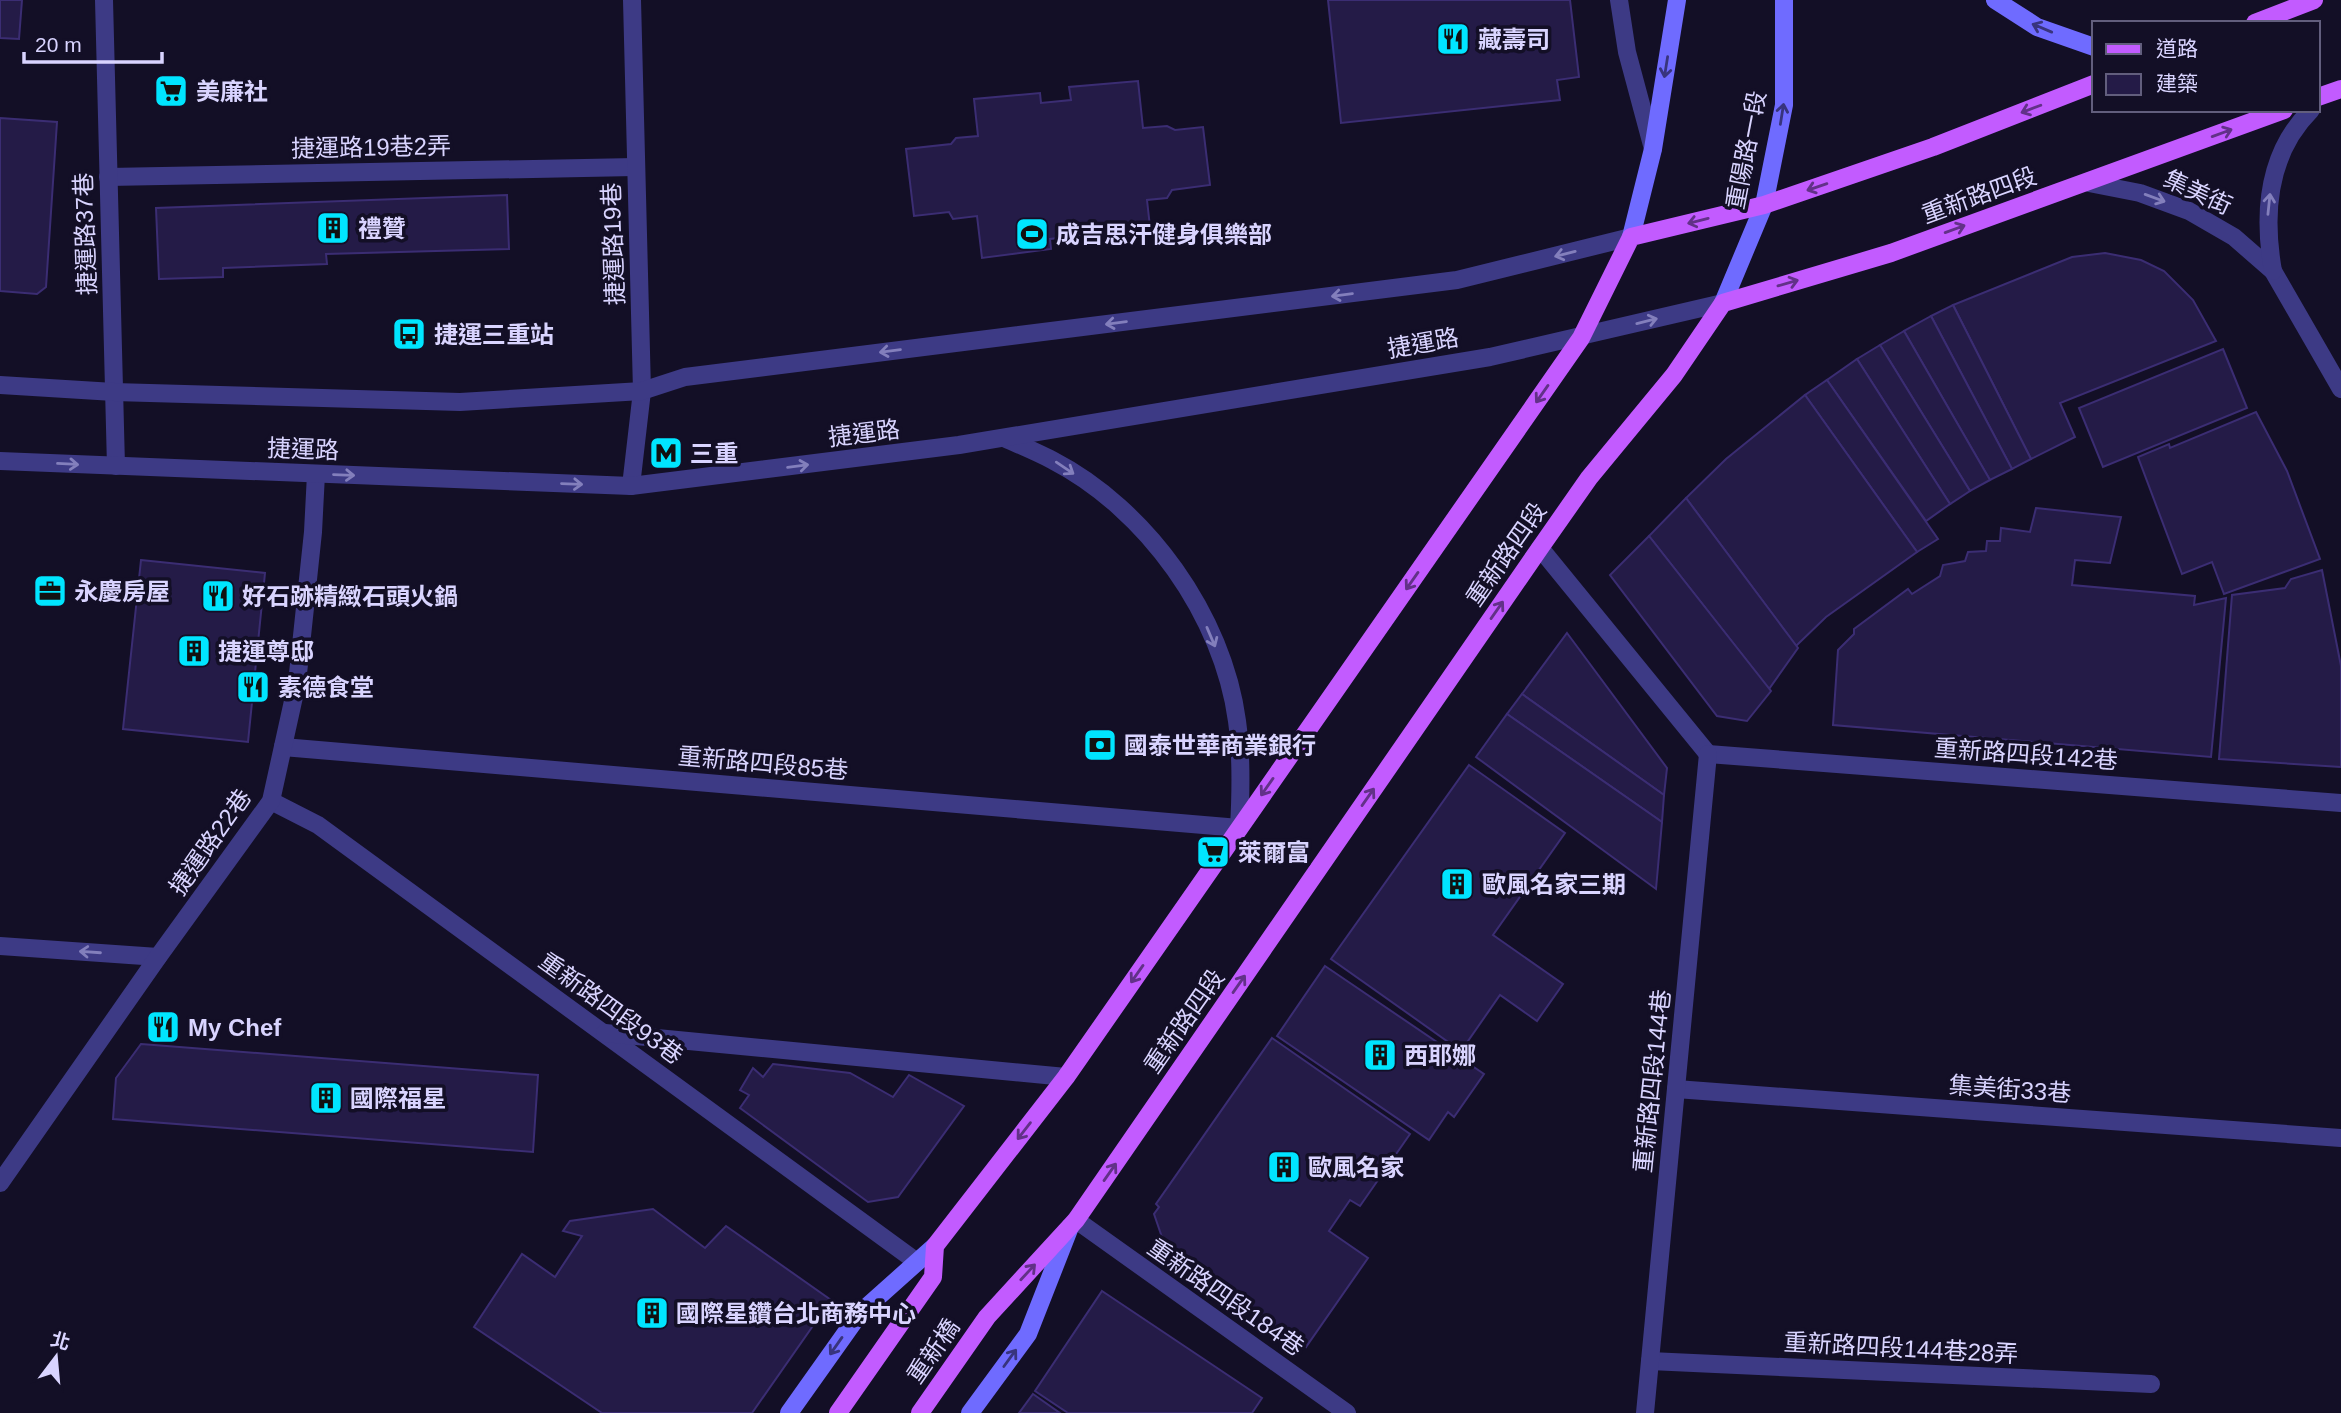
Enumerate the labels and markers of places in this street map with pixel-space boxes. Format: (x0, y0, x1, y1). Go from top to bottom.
restaurant icon: 藏壽司 (1434, 20, 1472, 58)
place label: 藏壽司 (1478, 26, 1550, 53)
supermarket icon: 美廉社 (152, 72, 190, 110)
place label: 美廉社 (196, 78, 268, 105)
building icon: 禮贊 (314, 209, 352, 247)
place label: 禮贊 (358, 215, 406, 242)
sports icon: 成吉思汗健身俱樂部 (1013, 215, 1051, 253)
place label: 成吉思汗健身俱樂部 (1056, 221, 1272, 248)
bus stop icon: 捷運三重站 (390, 315, 428, 353)
place label: 捷運三重站 (434, 321, 554, 348)
metro station icon: 三重 (647, 434, 685, 472)
place label: 三重 (690, 440, 738, 467)
office icon: 永慶房屋 (31, 572, 69, 610)
restaurant icon: 好石跡精緻石頭火鍋 (199, 577, 237, 615)
place label: 永慶房屋 (74, 578, 170, 605)
place label: 好石跡精緻石頭火鍋 (242, 583, 458, 610)
building icon: 捷運尊邸 (175, 632, 213, 670)
place label: 捷運尊邸 (218, 638, 314, 665)
restaurant icon: 素德食堂 (234, 668, 272, 706)
place label: 素德食堂 (278, 674, 374, 701)
bank icon: 國泰世華商業銀行 (1081, 726, 1119, 764)
place label: 國泰世華商業銀行 (1124, 732, 1316, 759)
supermarket icon: 萊爾富 (1194, 833, 1232, 871)
place label: 萊爾富 (1238, 839, 1310, 866)
building icon: 歐風名家三期 (1438, 865, 1476, 903)
place label: 歐風名家三期 (1482, 871, 1626, 898)
restaurant icon: My Chef (144, 1008, 182, 1046)
place label: My Chef (188, 1014, 282, 1041)
building icon: 西耶娜 (1361, 1036, 1399, 1074)
place label: 西耶娜 (1404, 1042, 1476, 1069)
building icon: 國際福星 (307, 1079, 345, 1117)
place label: 國際福星 (350, 1085, 446, 1112)
building icon: 歐風名家 (1265, 1148, 1303, 1186)
place label: 歐風名家 (1308, 1154, 1404, 1181)
building icon: 國際星鑽台北商務中心 (633, 1294, 671, 1332)
place label: 國際星鑽台北商務中心 (676, 1300, 916, 1327)

